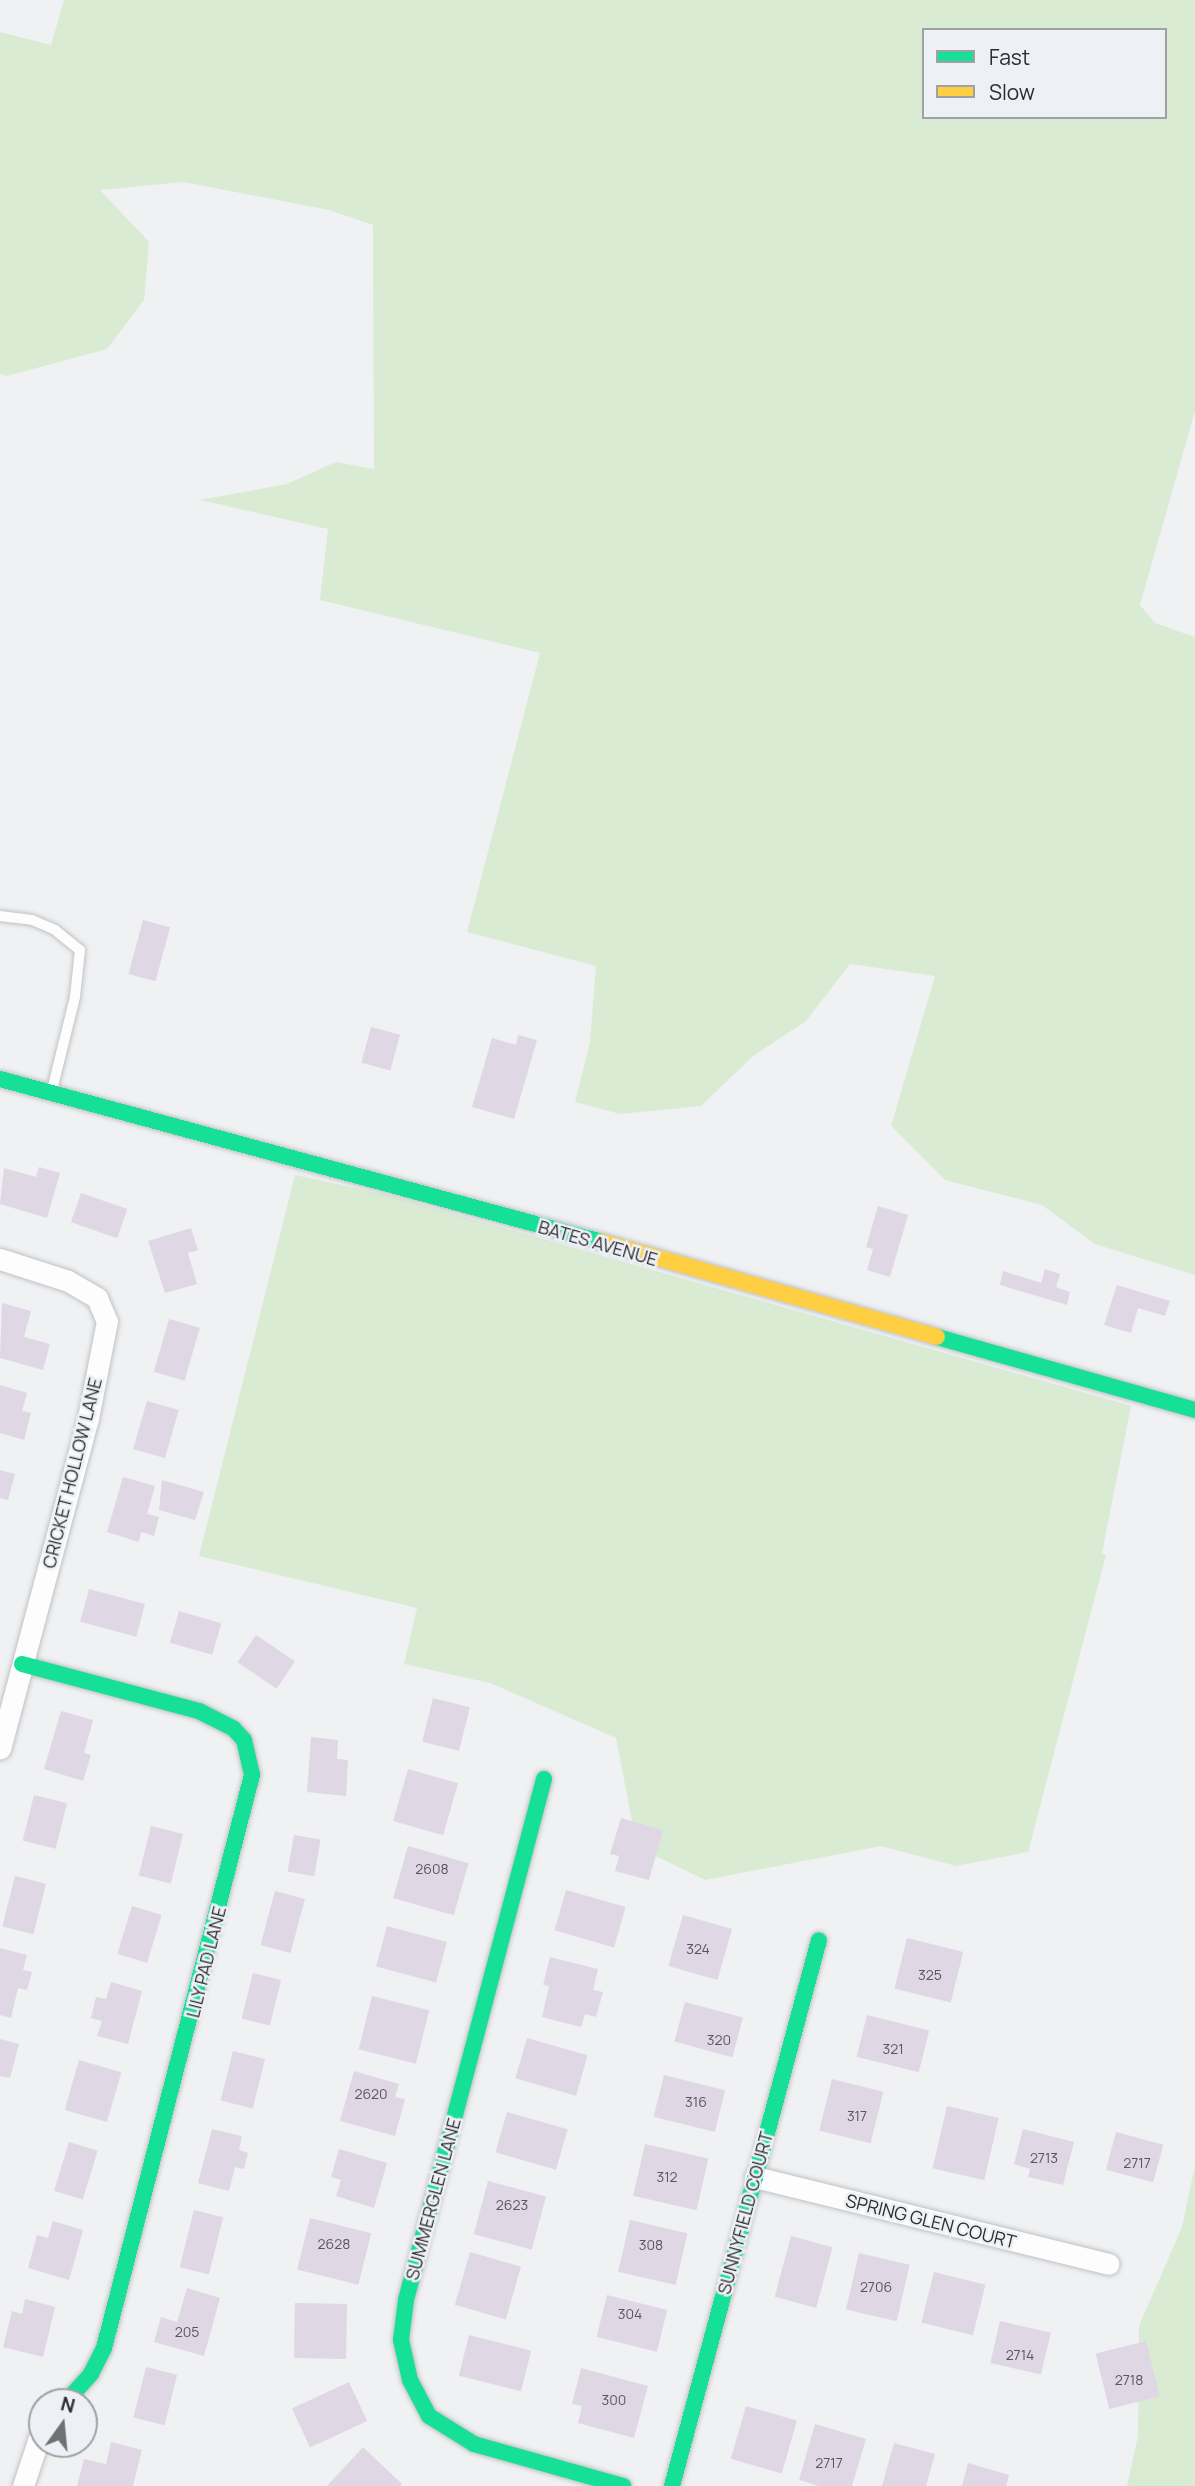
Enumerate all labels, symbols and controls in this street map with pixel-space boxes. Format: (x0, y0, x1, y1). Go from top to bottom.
legend (922, 28, 1167, 119)
text: Fast (989, 43, 1030, 71)
text: Slow (989, 78, 1035, 106)
street label: BATES AVENUE (536, 1216, 660, 1270)
street label: CRICKET HOLLOW LANE (38, 1375, 106, 1571)
house number: 2608 (415, 1861, 449, 1877)
street label: LILY PAD LANE (182, 1904, 230, 2020)
house number: 324 (686, 1941, 710, 1957)
house number: 325 (918, 1967, 942, 1983)
house number: 320 (707, 2032, 731, 2048)
house number: 321 (882, 2041, 904, 2057)
house number: 2620 (354, 2086, 388, 2102)
house number: 316 (685, 2094, 707, 2110)
house number: 317 (847, 2108, 867, 2124)
street label: SUMMERGLEN LANE (401, 2116, 465, 2282)
street label: SUNNYFIELD COURT (713, 2129, 777, 2297)
house number: 2713 (1030, 2150, 1058, 2166)
house number: 2717 (1123, 2155, 1151, 2171)
house number: 312 (656, 2169, 678, 2185)
street label: SPRING GLEN COURT (844, 2189, 1018, 2253)
house number: 2623 (496, 2197, 528, 2213)
house number: 2628 (318, 2236, 350, 2252)
house number: 308 (639, 2237, 663, 2253)
house number: 2706 (860, 2279, 892, 2295)
house number: 304 (618, 2306, 642, 2322)
house number: 205 (175, 2324, 199, 2340)
house number: 2714 (1006, 2347, 1034, 2363)
house number: 2718 (1115, 2372, 1143, 2388)
north arrow (28, 2388, 98, 2458)
text: N (58, 2390, 78, 2419)
house number: 300 (602, 2392, 626, 2408)
house number: 2717 (815, 2455, 843, 2471)

